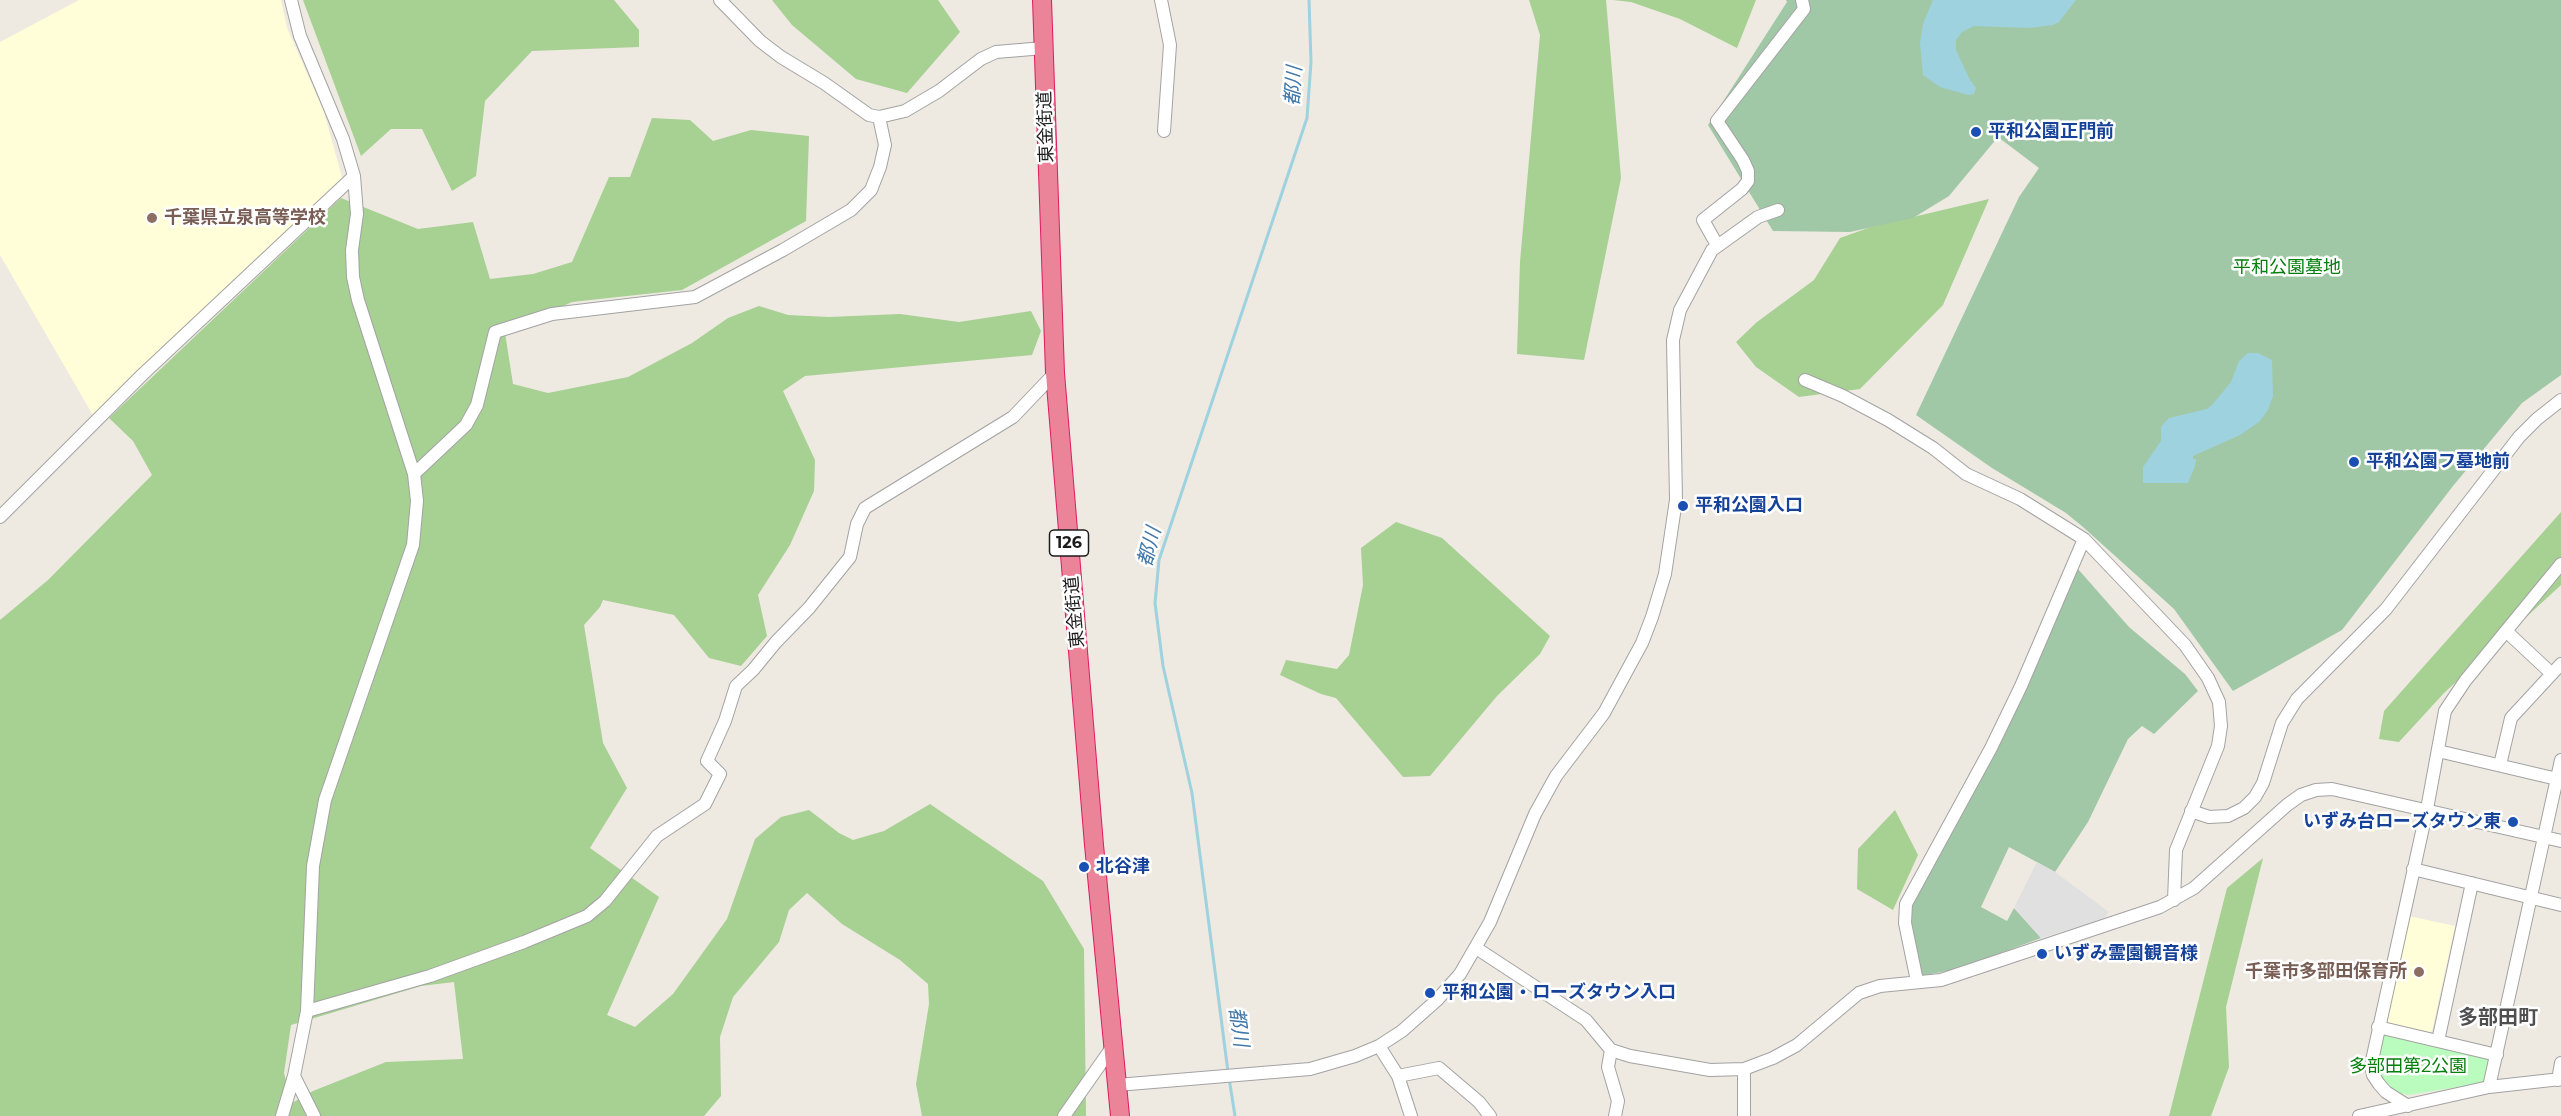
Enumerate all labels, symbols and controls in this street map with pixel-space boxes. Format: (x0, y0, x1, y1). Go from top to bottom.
water label: 都川 (1281, 65, 1307, 107)
street label: 東金街道 (1034, 91, 1058, 163)
place label: 平和公園正門前 (1988, 121, 2114, 143)
marker: 平和公園正門前 (1969, 125, 1983, 139)
place label: 千葉県立泉高等学校 (164, 207, 326, 229)
marker: 千葉県立泉高等学校 (145, 211, 159, 225)
park label: 平和公園墓地 (2233, 257, 2341, 279)
place label: 平和公園フ墓地前 (2366, 451, 2510, 473)
marker: 平和公園フ墓地前 (2347, 455, 2361, 469)
place label: 平和公園入口 (1695, 495, 1803, 517)
marker: 平和公園入口 (1676, 499, 1690, 513)
water label: 都川 (1134, 525, 1166, 569)
road number: 126 (1050, 530, 1088, 556)
street label: 東金街道 (1061, 575, 1089, 649)
place label: いずみ台ローズタウン東 (2303, 811, 2501, 833)
marker: いずみ台ローズタウン東 (2506, 815, 2520, 829)
place label: 北谷津 (1096, 856, 1150, 878)
marker: 北谷津 (1077, 860, 1091, 874)
place label: いずみ霊園観音様 (2054, 943, 2198, 965)
marker: いずみ霊園観音様 (2035, 947, 2049, 961)
place label: 千葉市多部田保育所 (2245, 961, 2407, 983)
marker: 千葉市多部田保育所 (2412, 965, 2426, 979)
place label: 平和公園・ローズタウン入口 (1442, 982, 1676, 1004)
marker: 平和公園・ローズタウン入口 (1423, 986, 1437, 1000)
water label: 都川 (1223, 1006, 1253, 1048)
district label: 多部田町 (2458, 1006, 2538, 1030)
park label: 多部田第2公園 (2349, 1056, 2467, 1078)

